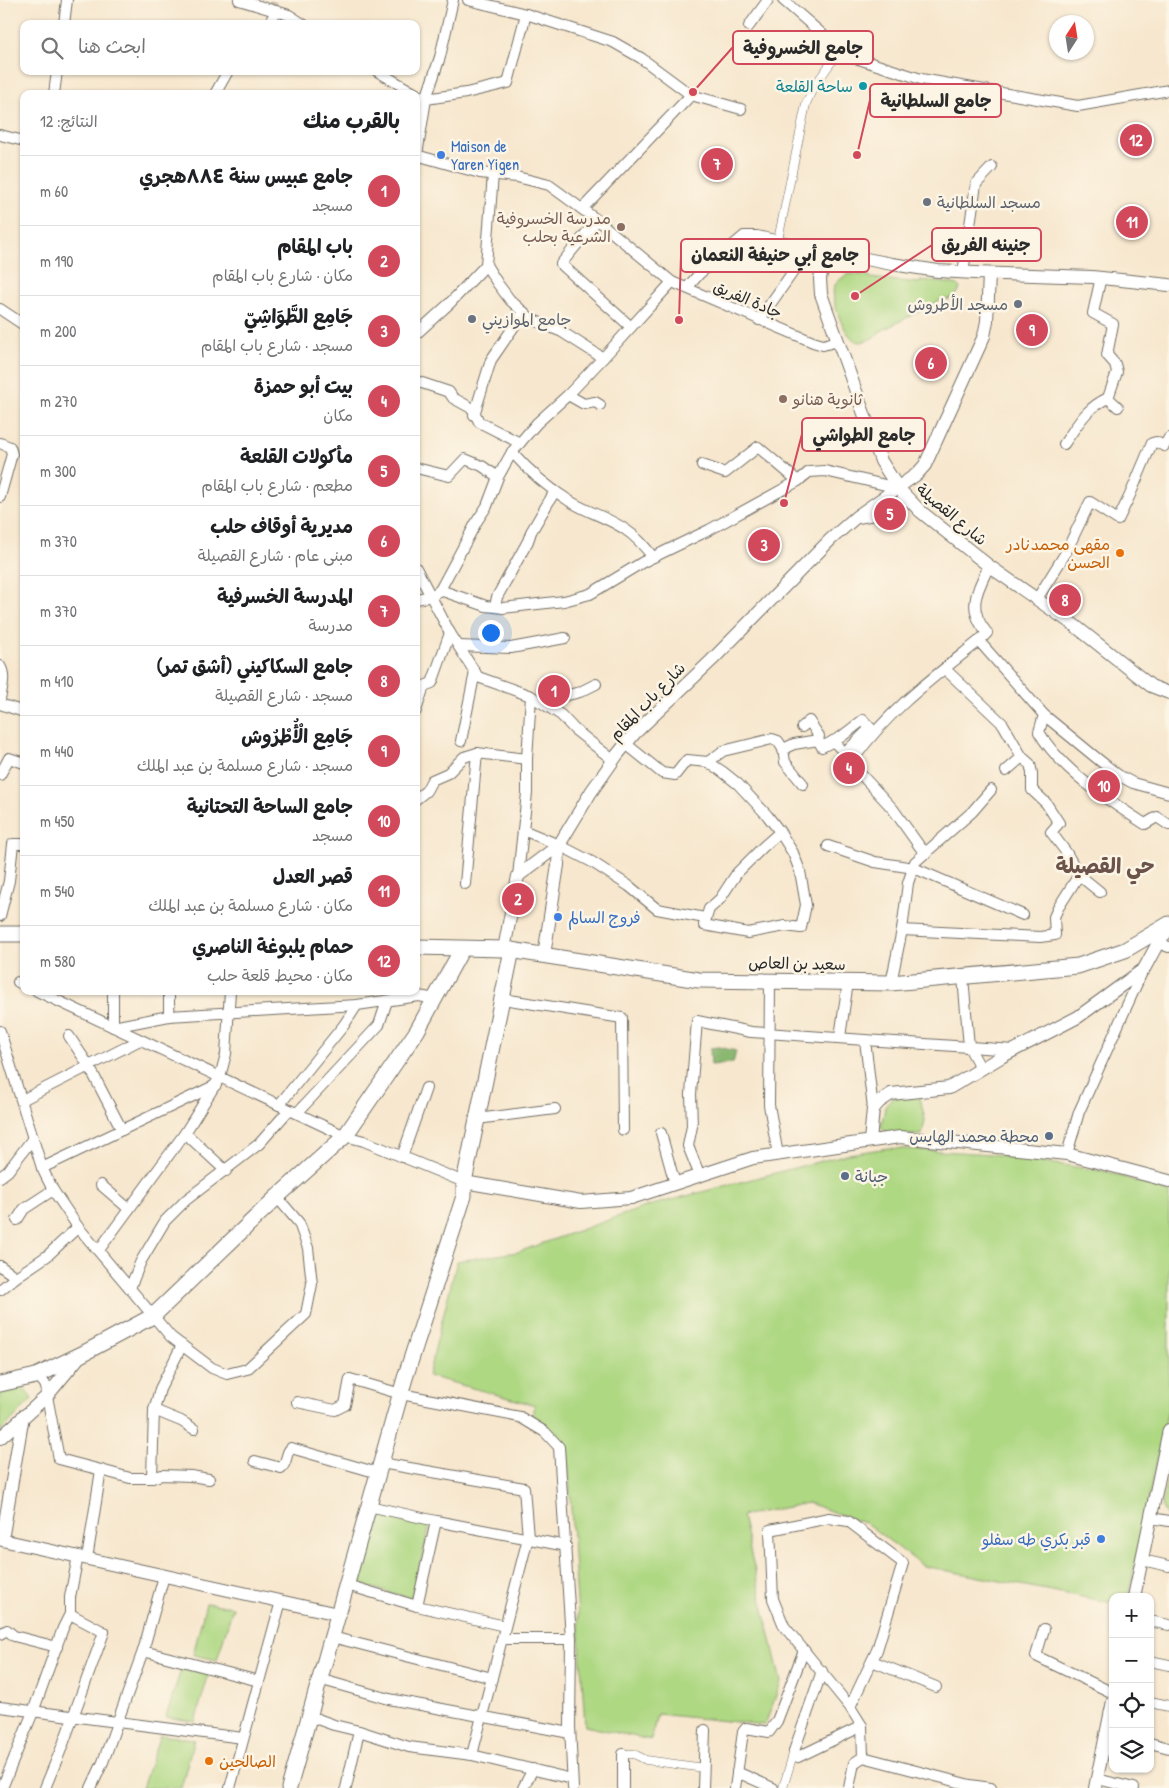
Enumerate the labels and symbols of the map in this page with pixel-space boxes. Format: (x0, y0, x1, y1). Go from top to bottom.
north arrow (1049, 15, 1094, 60)
callout: جامع الخسروفية (733, 31, 873, 64)
text: جامع الخسروفية (743, 35, 863, 61)
place label: ساحة القلعة (776, 75, 853, 97)
marker: ساحة القلعة (857, 80, 869, 92)
callout: جامع السلطانية (870, 84, 1001, 117)
text: جامع السلطانية (880, 88, 992, 114)
pin: 12 (1120, 121, 1152, 159)
place label: Maison de Yaren Yigen (451, 135, 519, 175)
pin: 7 (701, 145, 733, 183)
marker: Maison de Yaren Yigen (435, 149, 447, 161)
place label: مسجد السلطانية (937, 191, 1041, 213)
marker: مسجد السلطانية (921, 196, 933, 208)
pin: 11 (1116, 203, 1148, 241)
place label: مدرسة الخسروفية الشرعية بحلب (497, 207, 611, 247)
marker: مدرسة الخسروفية الشرعية بحلب (615, 221, 627, 233)
callout: جنينه الفريق (932, 228, 1041, 261)
text: جنينه الفريق (941, 232, 1031, 257)
callout: جامع أبي حنيفة النعمان (681, 239, 869, 272)
text: جامع أبي حنيفة النعمان (691, 242, 859, 271)
street label: جادة الفريق (710, 275, 786, 323)
place label: مسجد الأطروش (907, 293, 1008, 315)
marker: مسجد الأطروش (1012, 298, 1024, 310)
place label: جامع الموازيني (482, 308, 571, 334)
pin: 9 (1016, 311, 1048, 349)
marker: جامع الموازيني (466, 313, 478, 325)
pin: 6 (915, 344, 947, 382)
place label: ثانوية هنانو (791, 388, 864, 410)
marker: ثانوية هنانو (777, 393, 789, 405)
callout: جامع الطواشي (802, 418, 925, 451)
text: جامع الطواشي (812, 422, 916, 451)
street label: شارع القصيلة (911, 478, 992, 551)
pin: 5 (874, 495, 906, 533)
pin: 3 (748, 526, 780, 564)
place label: مقهى محمدنادر الحسن (1005, 533, 1110, 573)
marker: مقهى محمدنادر الحسن (1114, 547, 1126, 559)
pin: 8 (1049, 581, 1081, 619)
your location (478, 620, 504, 646)
street label: شارع باب المقام (604, 657, 691, 746)
pin: 1 (538, 672, 570, 710)
pin: 4 (833, 749, 865, 787)
pin: 10 (1088, 767, 1120, 805)
district label: حي القصيلة (1055, 851, 1155, 885)
pin: 2 (502, 880, 534, 918)
place label: فروج السالم (568, 906, 641, 930)
marker: فروج السالم (552, 911, 564, 923)
street label: سعيد بن العاص (748, 951, 846, 975)
place label: محطة محمد الهايس (909, 1125, 1039, 1147)
marker: محطة محمد الهايس (1043, 1130, 1055, 1142)
place label: جبانة (855, 1165, 888, 1187)
marker: جبانة (839, 1170, 851, 1182)
place label: قبر بكري طه سفلو (981, 1528, 1091, 1551)
marker: قبر بكري طه سفلو (1095, 1533, 1107, 1545)
place label: الصالحين (219, 1750, 276, 1772)
marker: الصالحين (203, 1755, 215, 1767)

